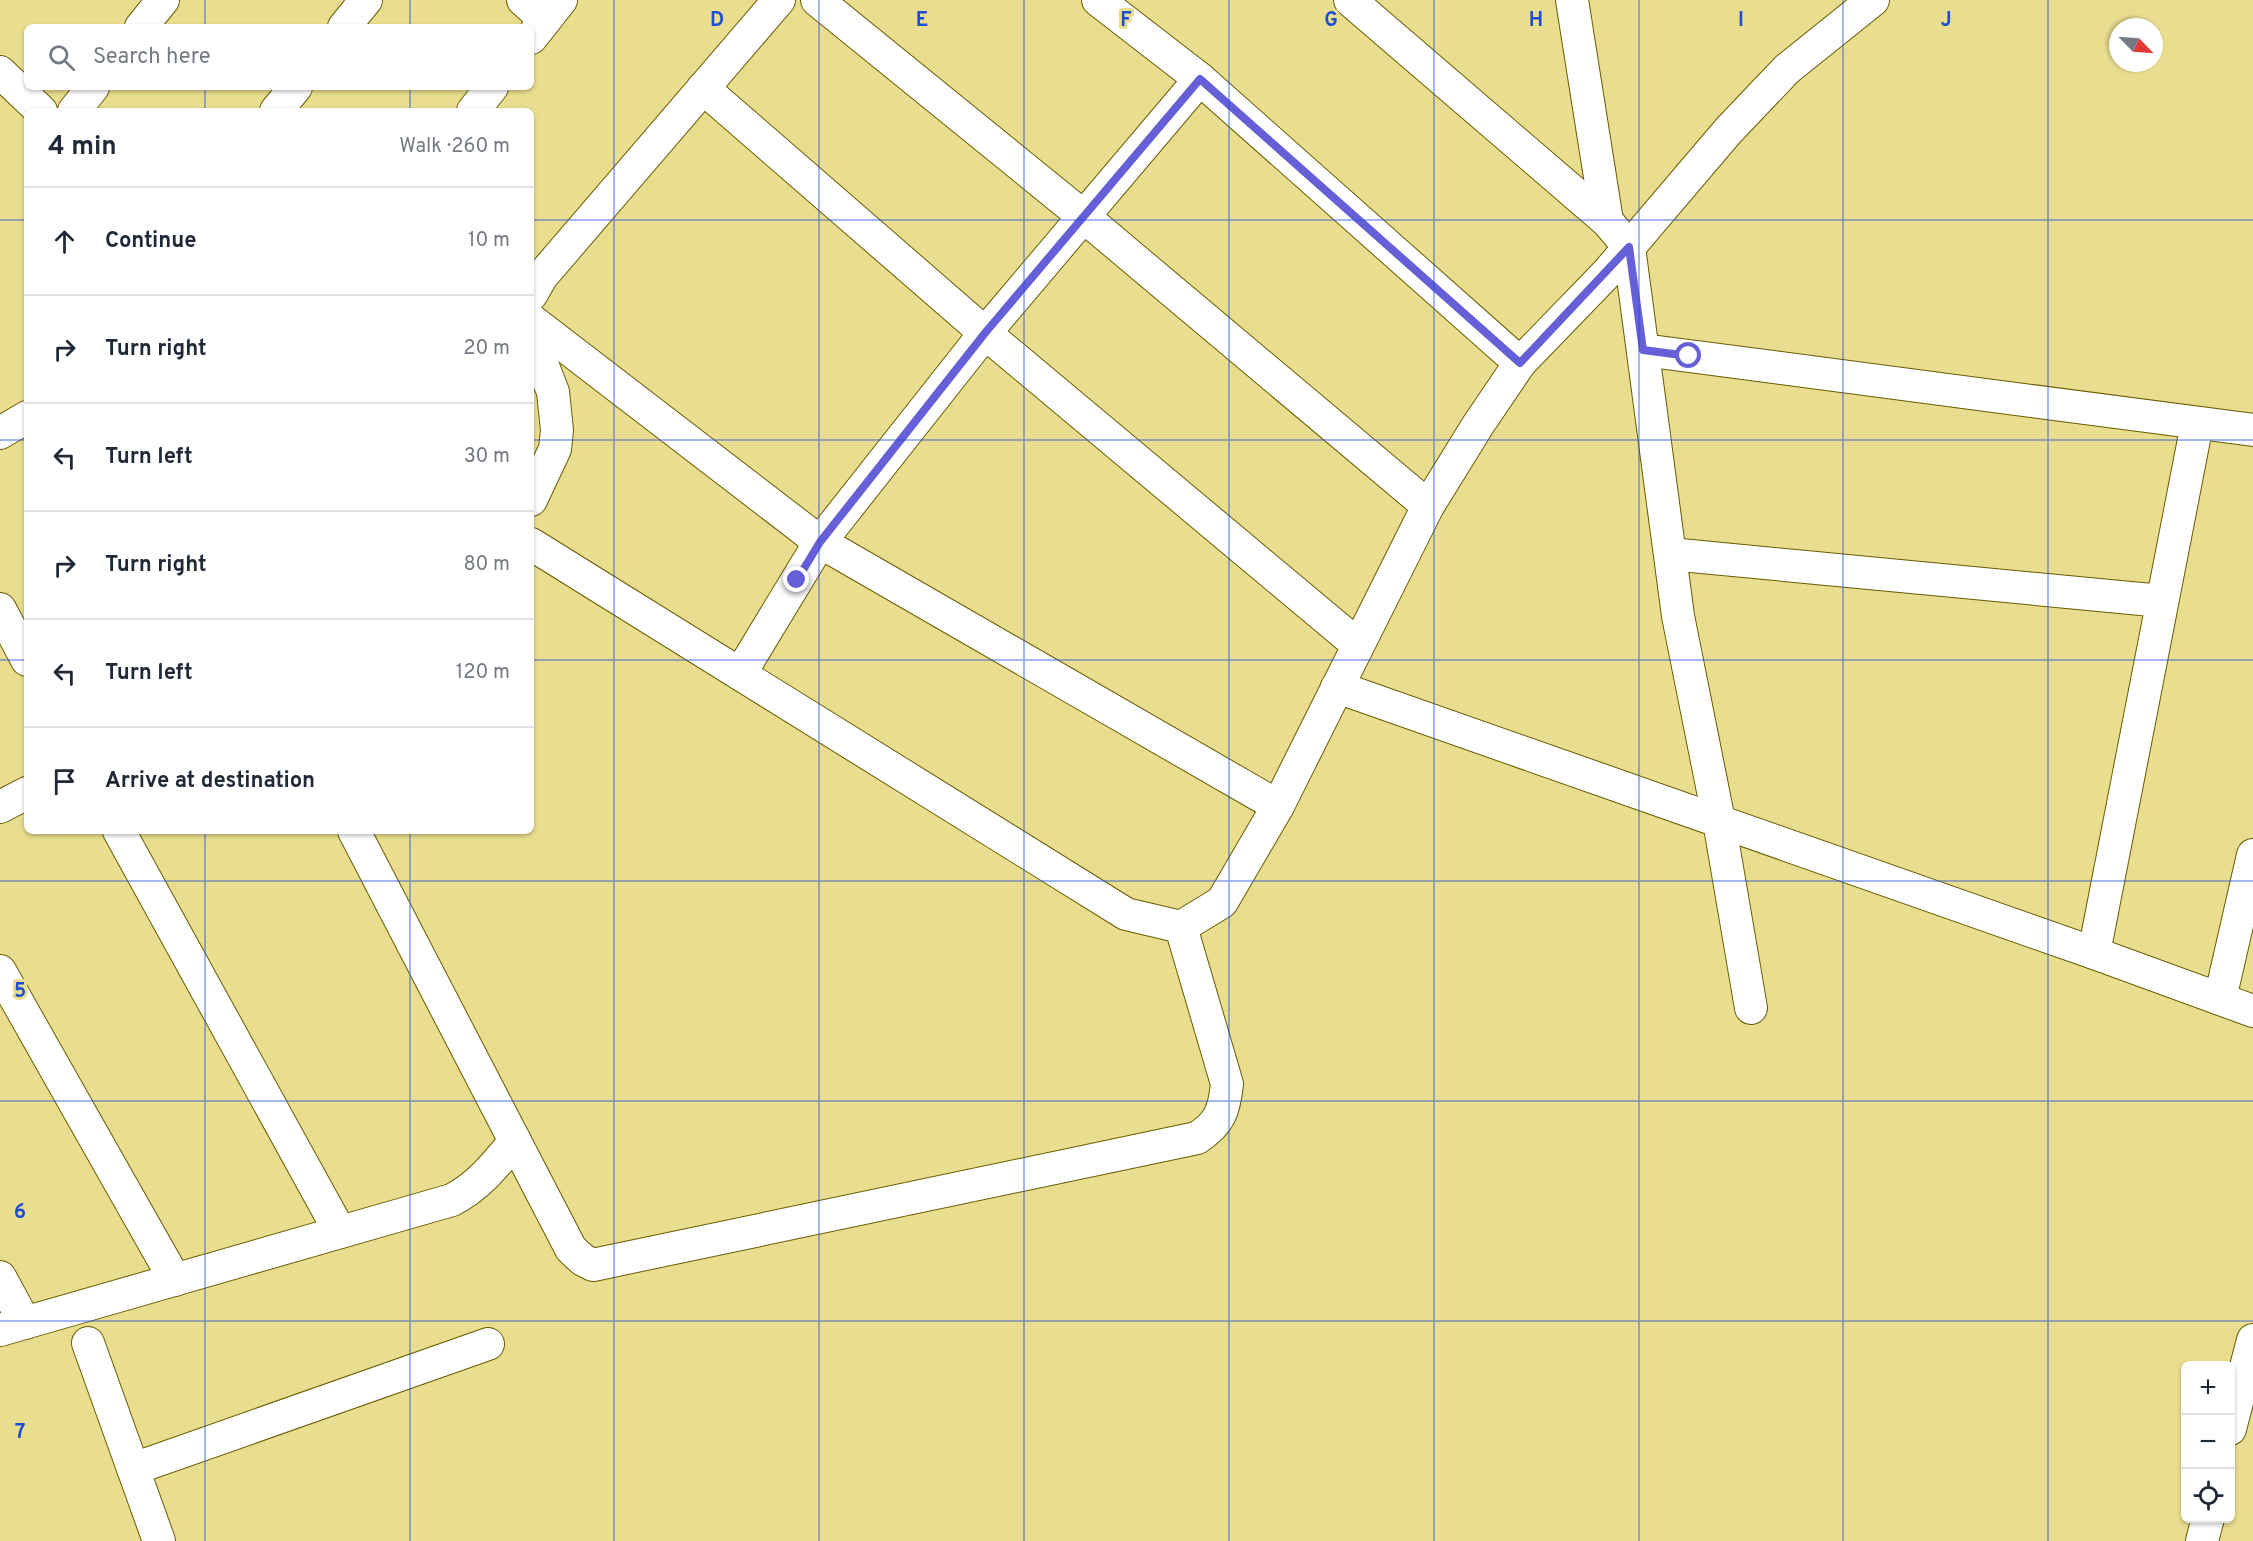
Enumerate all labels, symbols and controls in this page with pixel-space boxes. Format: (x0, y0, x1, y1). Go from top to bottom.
text: D (710, 8, 724, 34)
text: E (916, 8, 928, 34)
text: F (1120, 8, 1132, 34)
text: G (1324, 8, 1338, 34)
text: H (1529, 8, 1543, 34)
text: I (1738, 8, 1744, 34)
text: J (1940, 8, 1952, 34)
north arrow (2109, 18, 2163, 72)
search box (24, 24, 534, 90)
icon: search (45, 41, 78, 74)
text: Search here (93, 44, 211, 71)
text: 4 min (48, 131, 117, 164)
text: Walk · 260 m (399, 134, 510, 160)
icon: ahead (48, 225, 81, 258)
text: Continue (105, 228, 196, 255)
text: 10 m (468, 228, 510, 254)
icon: right (48, 333, 81, 366)
text: Turn right (105, 336, 207, 363)
text: 20 m (463, 336, 510, 362)
route start (1675, 342, 1701, 368)
icon: left (48, 441, 81, 474)
text: Turn left (105, 444, 193, 471)
text: 30 m (464, 444, 510, 470)
icon: right (48, 549, 81, 582)
text: Turn right (105, 552, 207, 579)
text: 80 m (464, 552, 510, 578)
route end (783, 566, 809, 592)
icon: left (48, 657, 81, 690)
text: Turn left (105, 660, 193, 687)
text: 120 m (456, 660, 510, 686)
icon: arrive (48, 765, 81, 798)
text: Arrive at destination (105, 768, 315, 795)
text: 5 (14, 979, 26, 1005)
text: 6 (14, 1200, 26, 1226)
map controls (2181, 1361, 2235, 1523)
button: + (2181, 1361, 2235, 1415)
button: − (2181, 1415, 2235, 1469)
text: 7 (15, 1420, 25, 1446)
button: locate (2181, 1469, 2235, 1523)

